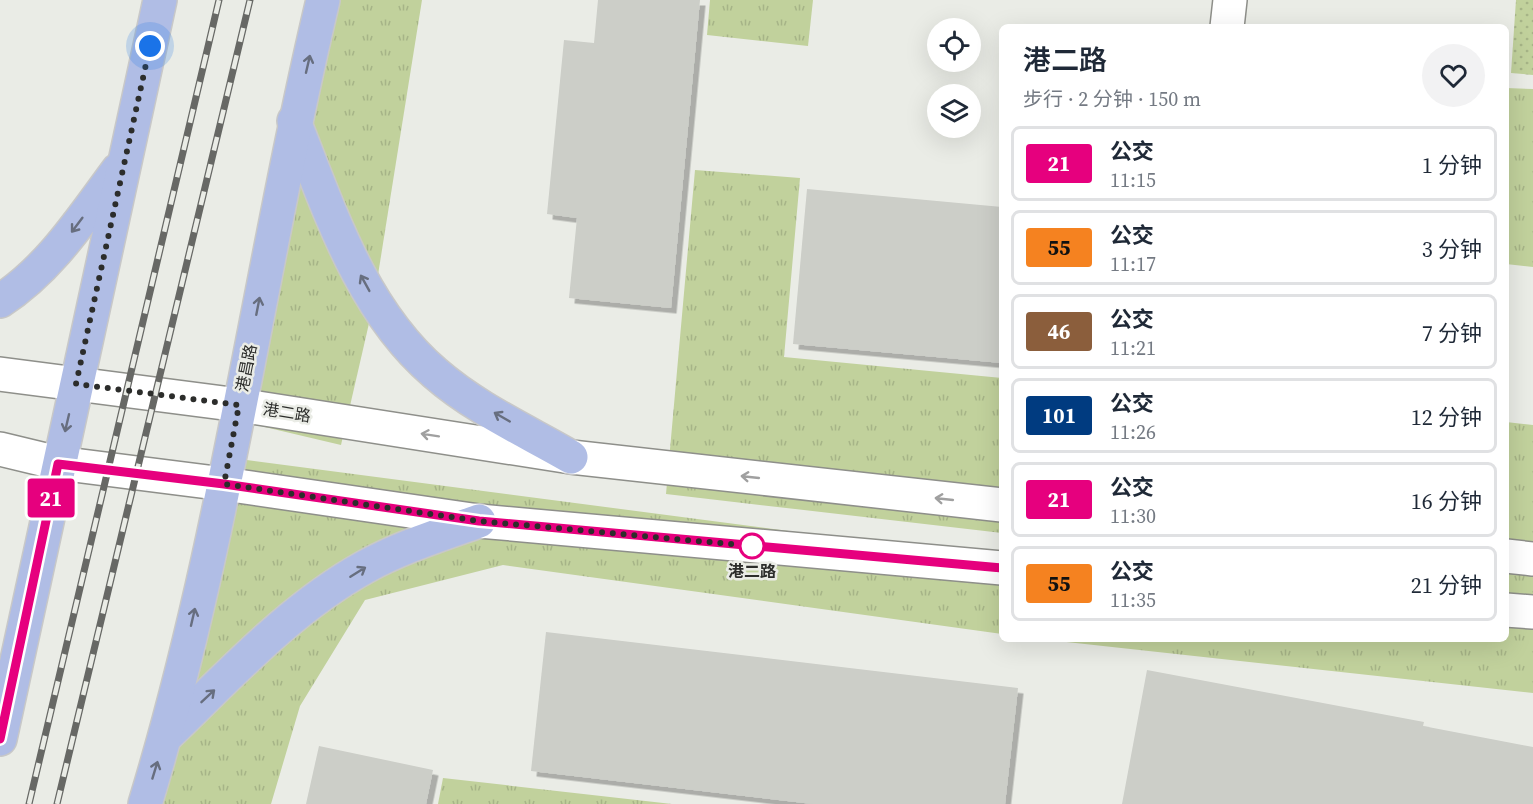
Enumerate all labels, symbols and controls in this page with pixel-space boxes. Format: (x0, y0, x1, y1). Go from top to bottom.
map controls (927, 18, 981, 138)
button: locate (927, 18, 981, 72)
your location (135, 31, 165, 61)
text: 港二路 (1023, 41, 1107, 79)
button: heart (1422, 44, 1485, 107)
one-way arrow (302, 55, 314, 74)
button: layers (927, 84, 981, 138)
text: 步行 · 2 分钟 · 150 m (1023, 85, 1201, 113)
text: 公交 (1110, 136, 1154, 166)
text: 21 (1048, 149, 1070, 178)
text: 1 分钟 (1422, 150, 1482, 180)
text: 11:15 (1110, 166, 1156, 194)
one-way arrow (70, 216, 83, 232)
text: 公交 (1110, 220, 1154, 250)
text: 55 (1048, 233, 1070, 262)
text: 3 分钟 (1422, 234, 1482, 264)
text: 11:17 (1110, 250, 1156, 278)
one-way arrow (359, 275, 371, 292)
one-way arrow (253, 297, 264, 316)
text: 公交 (1110, 304, 1154, 334)
text: 46 (1048, 317, 1070, 346)
text: 7 分钟 (1422, 318, 1482, 348)
text: 11:21 (1110, 334, 1156, 362)
street label: 港昌路 (231, 342, 261, 394)
text: 公交 (1110, 388, 1154, 418)
street label: 港二路 (262, 397, 312, 427)
text: 101 (1042, 401, 1076, 430)
text: 12 分钟 (1411, 402, 1482, 432)
one-way arrow (494, 411, 511, 423)
one-way arrow (61, 413, 72, 433)
text: 11:26 (1110, 418, 1156, 446)
one-way arrow (421, 429, 441, 440)
one-way arrow (741, 471, 761, 482)
text: 公交 (1110, 472, 1154, 502)
line badge: 21 (24, 478, 78, 518)
text: 21 (40, 484, 62, 513)
text: 21 (1048, 485, 1070, 514)
text: 16 分钟 (1411, 486, 1482, 516)
one-way arrow (934, 493, 954, 504)
text: 11:30 (1110, 502, 1156, 530)
marker: 港二路 (739, 533, 765, 559)
text: 公交 (1110, 556, 1154, 586)
place label: 港二路 (728, 560, 776, 582)
one-way arrow (349, 565, 366, 577)
text: 55 (1048, 569, 1070, 598)
text: 21 分钟 (1411, 570, 1482, 600)
text: 11:35 (1110, 586, 1156, 614)
one-way arrow (188, 608, 199, 628)
one-way arrow (201, 689, 216, 703)
one-way arrow (150, 761, 161, 780)

